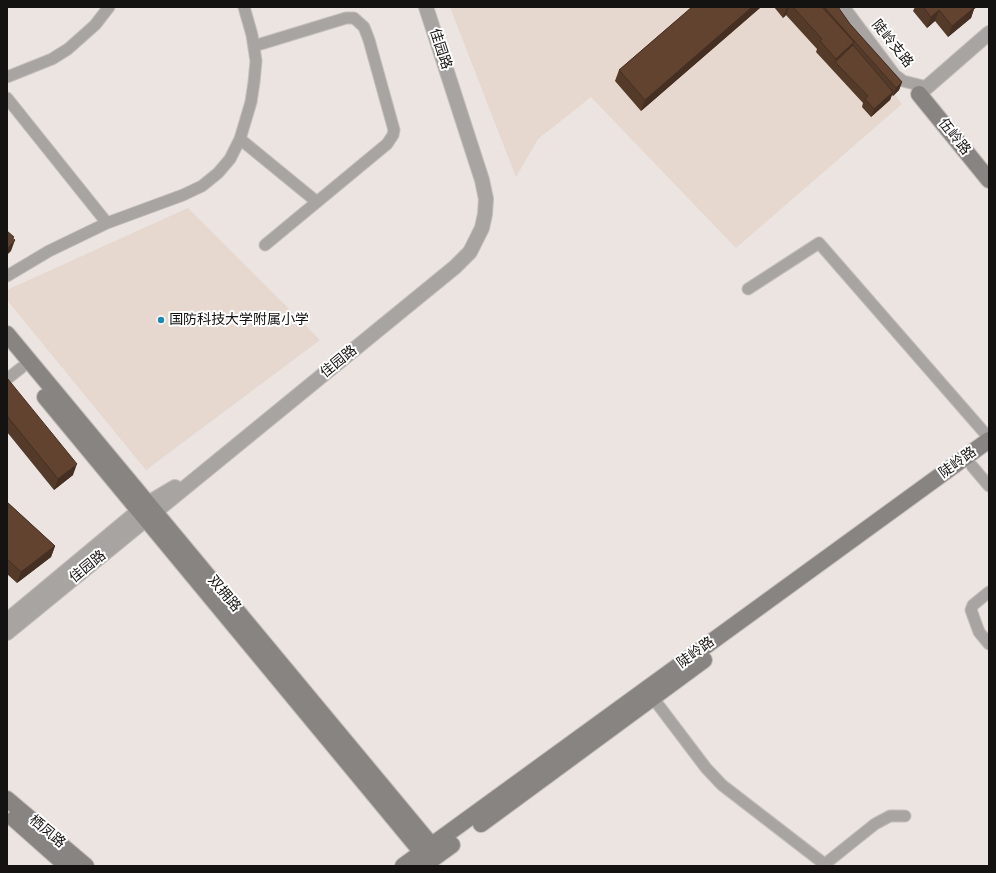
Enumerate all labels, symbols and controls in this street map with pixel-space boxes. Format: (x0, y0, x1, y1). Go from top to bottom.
street label: 陡岭支路 (868, 17, 916, 71)
street label: 佳园路 (426, 26, 454, 72)
street label: 伍岭路 (934, 115, 974, 159)
place label: 国防科技大学附属小学 (169, 312, 309, 328)
marker: 国防科技大学附属小学 (156, 315, 166, 325)
street label: 佳园路 (317, 342, 361, 382)
street label: 陡岭路 (936, 444, 980, 482)
street label: 佳园路 (66, 547, 110, 587)
street label: 双拥路 (204, 573, 244, 615)
street label: 陡岭路 (674, 634, 718, 672)
street label: 栖凤路 (26, 812, 68, 852)

